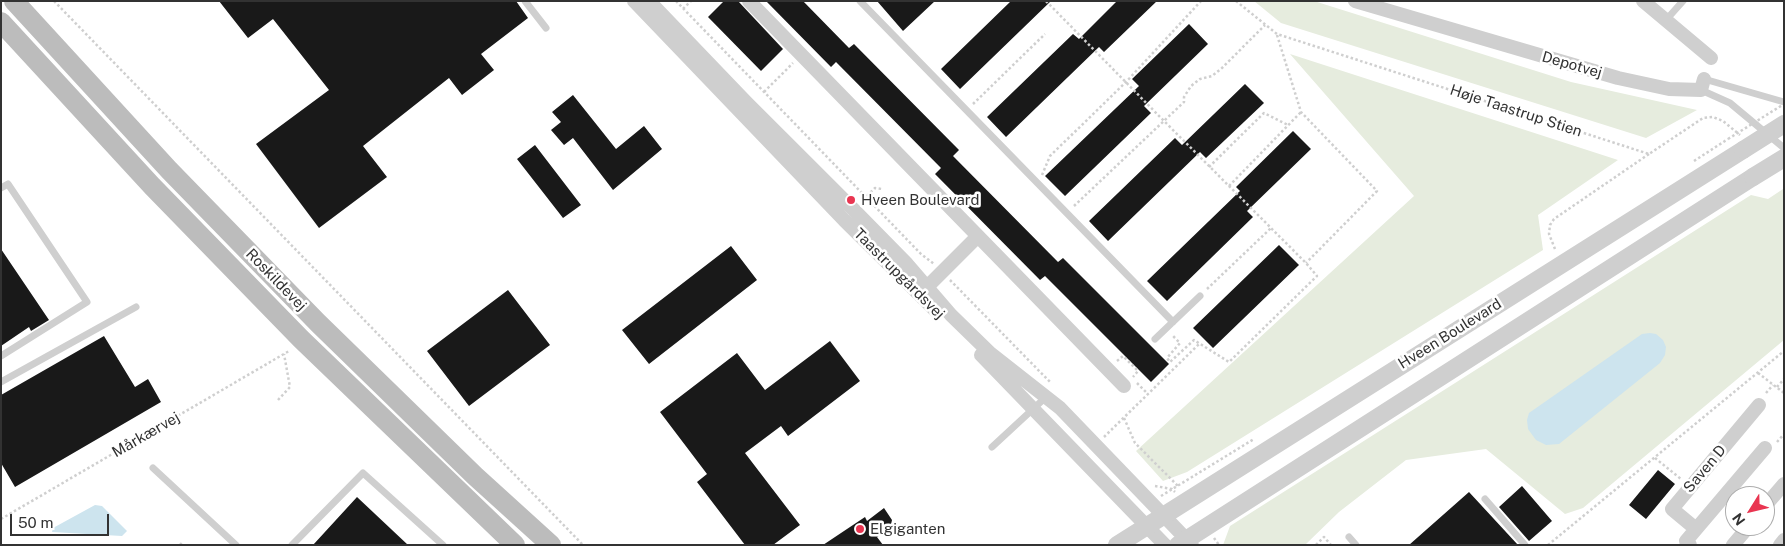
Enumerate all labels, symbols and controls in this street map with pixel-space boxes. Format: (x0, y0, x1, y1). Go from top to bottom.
street label: Depotvej (1540, 48, 1604, 82)
street label: Høje Taastrup Stien (1448, 81, 1584, 141)
place label: Hveen Boulevard (861, 191, 979, 209)
marker: Hveen Boulevard (845, 194, 857, 206)
street label: Taastrupgårdsvej (850, 225, 948, 323)
street label: Roskildevej (242, 245, 310, 315)
street label: Hveen Boulevard (1395, 295, 1505, 373)
street label: Mårkærvej (109, 408, 183, 462)
street label: Saven D (1680, 442, 1730, 496)
north arrow (1725, 486, 1775, 536)
scale bar (12, 504, 111, 536)
text: N (1729, 510, 1748, 528)
text: 50 m (18, 514, 53, 531)
place label: Elgiganten (870, 520, 945, 538)
marker: Elgiganten (854, 523, 866, 535)

